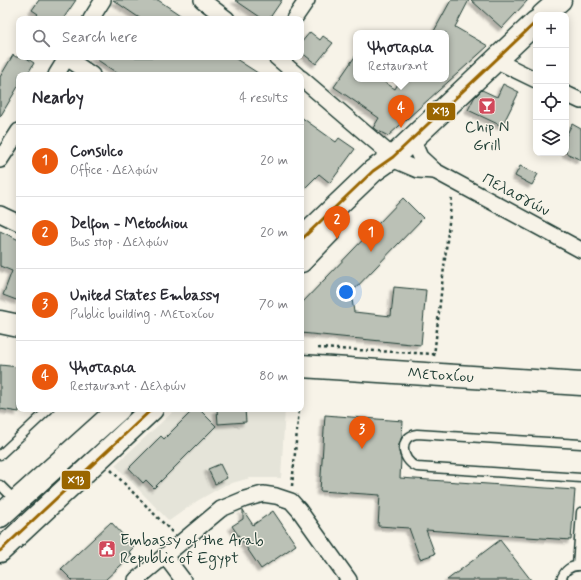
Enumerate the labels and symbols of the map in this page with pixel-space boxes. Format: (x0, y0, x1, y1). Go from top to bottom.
pin: 4 (388, 95, 414, 128)
bar icon: Chip N Grill (477, 96, 497, 116)
line badge: X13 (426, 102, 456, 121)
text: X13 (433, 105, 450, 119)
place label: Chip N Grill (465, 117, 509, 156)
street label: Πελασγών (479, 169, 553, 221)
pin: 2 (324, 206, 350, 239)
pin: 1 (358, 219, 384, 252)
your location (336, 282, 356, 302)
street label: Μετοχίου (407, 362, 474, 388)
pin: 3 (349, 416, 375, 449)
line badge: X13 (61, 470, 91, 490)
text: X13 (68, 474, 85, 488)
place label: Embassy of the Arab Republic of Egypt (120, 530, 264, 570)
public building icon: Embassy of the Arab Republic of Egypt (97, 539, 117, 559)

